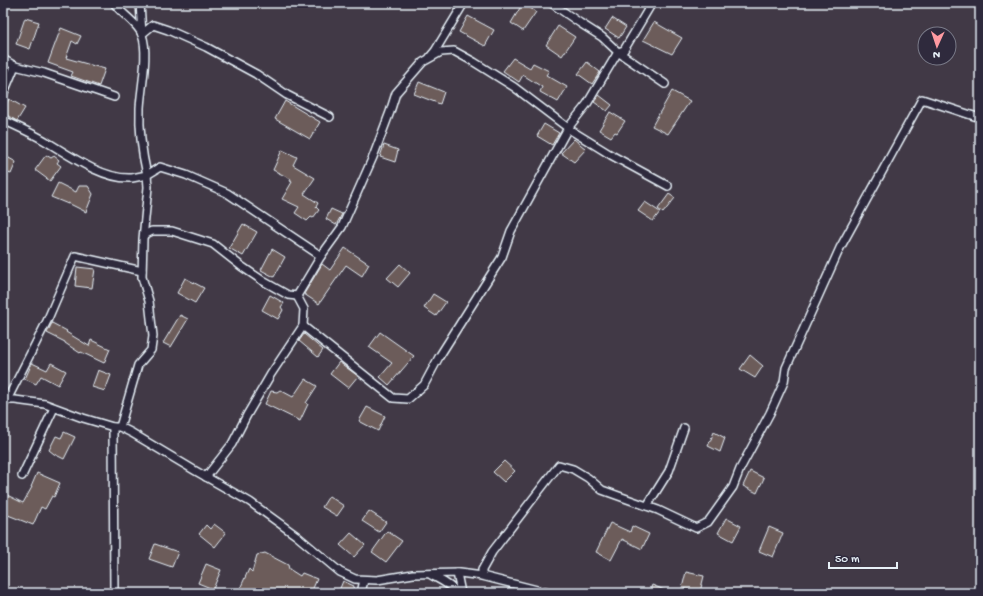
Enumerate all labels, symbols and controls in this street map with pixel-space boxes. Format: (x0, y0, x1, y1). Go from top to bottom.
north arrow (917, 26, 957, 66)
text: N (933, 48, 940, 60)
scale bar (829, 544, 897, 570)
text: 50 m (835, 553, 860, 567)

